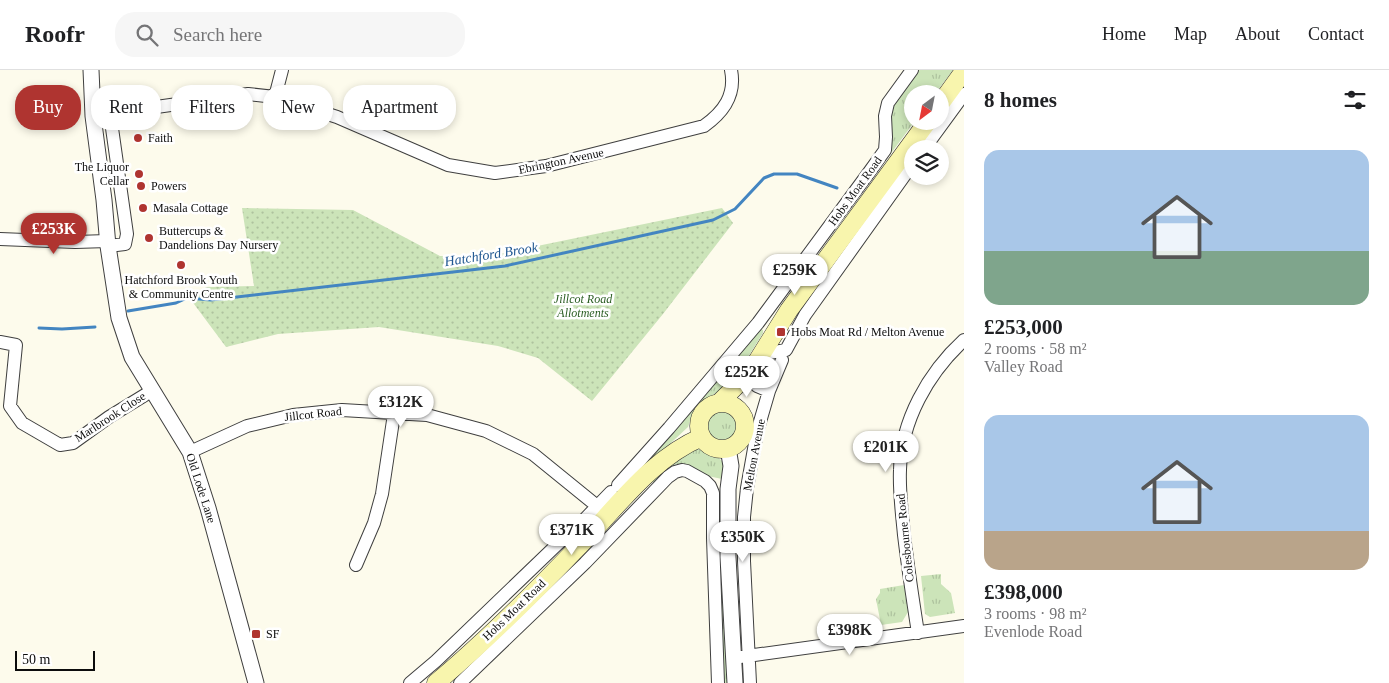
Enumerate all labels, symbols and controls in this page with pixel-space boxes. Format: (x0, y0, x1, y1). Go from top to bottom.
search box (115, 12, 465, 57)
text: Roofr (25, 21, 85, 47)
icon: search (133, 21, 161, 49)
text: Search here (173, 24, 262, 45)
text: Home (1102, 24, 1146, 44)
text: Map (1174, 24, 1207, 44)
text: About (1235, 24, 1280, 44)
text: Contact (1308, 24, 1364, 44)
chip: Buy (15, 85, 81, 130)
chip: Rent (91, 85, 161, 130)
chip: Filters (171, 85, 253, 130)
chip: New (263, 85, 333, 130)
chip: Apartment (343, 85, 456, 130)
north arrow (904, 85, 949, 130)
map controls (904, 85, 949, 185)
icon: filters (1341, 86, 1369, 114)
text: 8 homes (984, 88, 1057, 112)
place label: Faith (148, 131, 173, 145)
marker: Faith (132, 132, 144, 144)
button: layers (904, 140, 949, 185)
street label: Ebrington Avenue (517, 145, 605, 177)
street label: Hobs Moat Road (825, 154, 885, 228)
place label: The Liquor Cellar (75, 160, 129, 188)
marker: The Liquor Cellar (133, 168, 145, 180)
place label: Powers (151, 179, 187, 193)
marker: Powers (135, 180, 147, 192)
icon: home (1132, 182, 1222, 272)
place label: Masala Cottage (153, 201, 228, 215)
marker: Masala Cottage (137, 202, 149, 214)
pin: £253K (19, 212, 89, 255)
text: £253K (32, 220, 76, 237)
place label: Buttercups & Dandelions Day Nursery (159, 224, 278, 252)
marker: Buttercups & Dandelions Day Nursery (143, 232, 155, 244)
water label: Hatchford Brook (442, 240, 540, 269)
pin: £259K (760, 254, 830, 296)
marker: Hatchford Brook Youth & Community Centre (175, 259, 187, 271)
text: £259K (773, 261, 817, 278)
place label: Hatchford Brook Youth & Community Centre (125, 273, 238, 301)
park label: Jillcot Road Allotments (554, 292, 613, 320)
text: £253,000 (984, 315, 1063, 339)
place label: Hobs Moat Rd / Melton Avenue (791, 325, 944, 339)
marker: Hobs Moat Rd / Melton Avenue (775, 326, 787, 338)
text: 2 rooms · 58 m² (984, 340, 1087, 357)
pin: £252K (712, 356, 782, 398)
text: Valley Road (984, 358, 1063, 375)
text: £252K (725, 363, 769, 380)
pin: £312K (366, 386, 436, 428)
street label: Marlbrook Close (72, 389, 148, 445)
text: £312K (379, 393, 423, 410)
street label: Jillcot Road (284, 404, 342, 424)
street label: Melton Avenue (740, 418, 768, 492)
pin: £201K (851, 430, 921, 473)
text: £201K (864, 438, 908, 455)
icon: home (1132, 447, 1222, 537)
street label: Old Lode Lane (183, 451, 219, 525)
street label: Colesbourne Road (893, 493, 917, 583)
pin: £371K (537, 514, 607, 556)
pin: £350K (708, 520, 778, 563)
text: £371K (550, 521, 594, 538)
text: £350K (721, 528, 765, 545)
street label: Hobs Moat Road (480, 576, 548, 644)
text: £398,000 (984, 580, 1063, 604)
text: 3 rooms · 98 m² (984, 605, 1087, 622)
pin: £398K (815, 614, 885, 656)
text: £398K (828, 621, 872, 638)
text: Evenlode Road (984, 623, 1082, 640)
place label: SF (266, 627, 280, 641)
marker: SF (250, 628, 262, 640)
scale bar (15, 648, 95, 671)
text: 50 m (22, 652, 50, 667)

